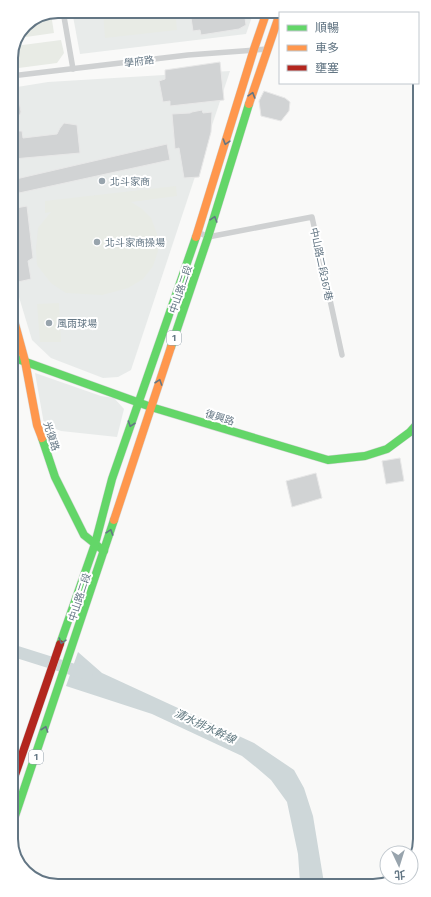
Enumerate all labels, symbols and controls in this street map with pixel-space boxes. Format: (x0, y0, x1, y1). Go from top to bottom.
legend (279, 12, 419, 84)
text: 順暢 (315, 21, 339, 35)
text: 車多 (315, 41, 339, 55)
street label: 學府路 (124, 54, 155, 70)
text: 壅塞 (315, 61, 339, 75)
one-way arrow (248, 91, 256, 98)
one-way arrow (222, 138, 231, 145)
marker: 北斗家商 (97, 176, 107, 186)
place label: 北斗家商 (110, 176, 150, 188)
one-way arrow (209, 215, 218, 222)
street label: 中山路二段367巷 (307, 227, 335, 302)
marker: 北斗家商操場 (92, 237, 102, 247)
place label: 北斗家商操場 (105, 237, 165, 249)
street label: 中山路二段 (167, 264, 195, 315)
marker: 風雨球場 (44, 318, 54, 328)
place label: 風雨球場 (57, 318, 97, 330)
road number: 1 (167, 331, 181, 345)
one-way arrow (155, 379, 163, 386)
street label: 復興路 (204, 408, 236, 428)
street label: 光復路 (41, 420, 61, 452)
one-way arrow (127, 421, 136, 428)
one-way arrow (106, 529, 114, 536)
street label: 中山路二段 (67, 572, 93, 623)
one-way arrow (58, 638, 67, 645)
water label: 清水排水幹線 (172, 707, 239, 747)
one-way arrow (40, 726, 49, 733)
road number: 1 (29, 750, 43, 764)
north arrow (379, 845, 419, 885)
text: 北 (394, 868, 406, 881)

